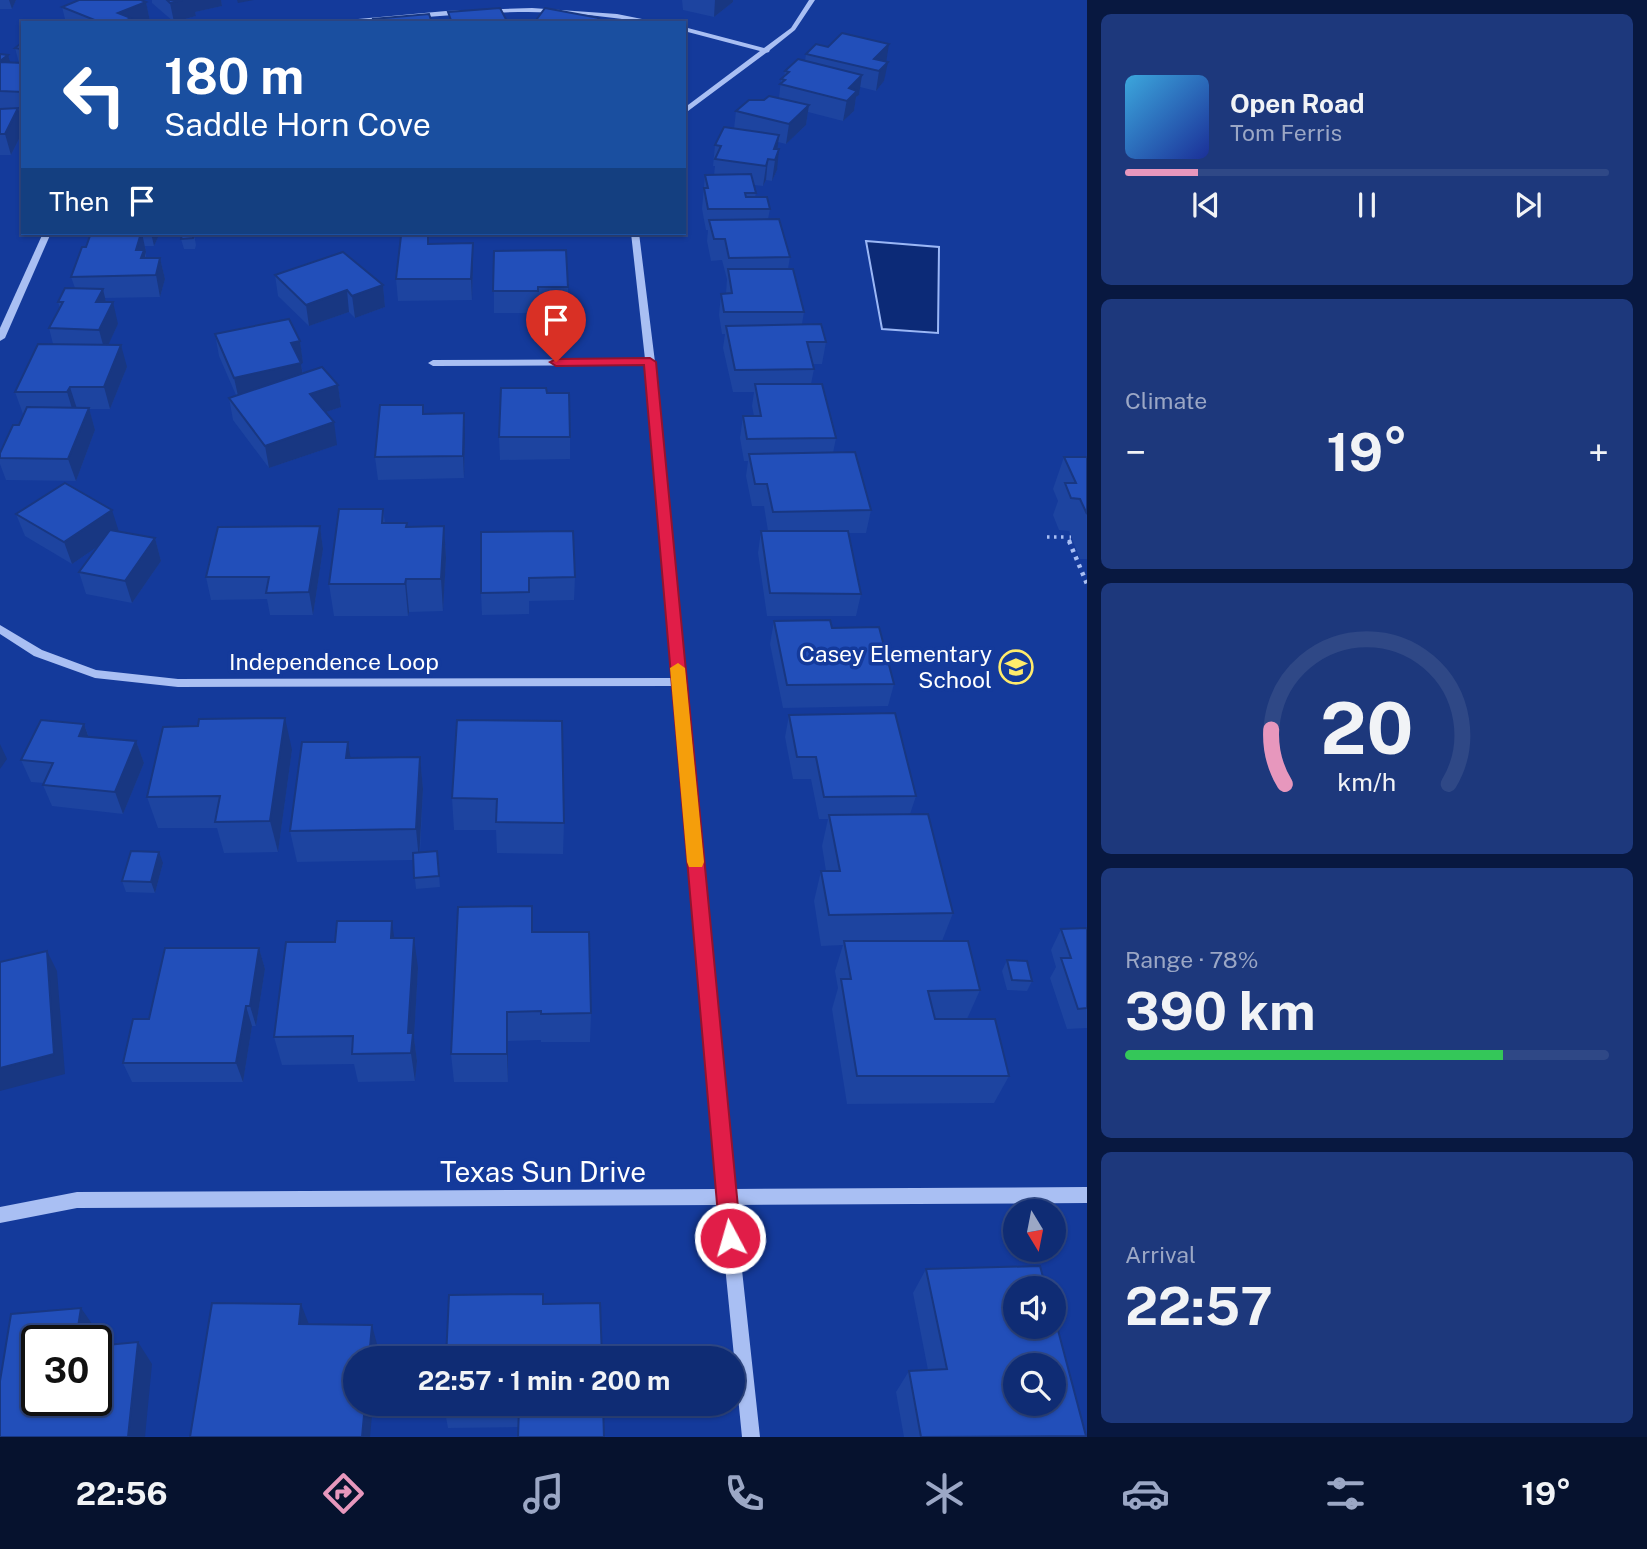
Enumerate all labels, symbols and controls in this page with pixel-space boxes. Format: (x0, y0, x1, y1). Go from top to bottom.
text: 180 m (164, 47, 304, 105)
icon: left (49, 49, 140, 140)
text: Open Road (1230, 88, 1365, 119)
text: Saddle Horn Cove (164, 106, 431, 143)
text: Tom Ferris (1230, 119, 1342, 146)
icon: arrive (123, 182, 161, 220)
text: Then (49, 186, 109, 217)
icon: previous (1187, 186, 1225, 224)
icon: pause (1348, 186, 1386, 224)
icon: next (1509, 186, 1547, 224)
pin (526, 290, 586, 362)
icon: arrive (537, 301, 575, 339)
text: Climate (1125, 387, 1207, 414)
text: 19° (1326, 422, 1408, 483)
text: − (1125, 430, 1146, 475)
text: + (1588, 430, 1609, 475)
place label: Casey Elementary School (799, 640, 992, 693)
street label: Independence Loop (229, 648, 439, 675)
school or university icon: Casey Elementary School (997, 648, 1035, 686)
text: 20 (1320, 686, 1414, 771)
text: km/h (1338, 767, 1396, 797)
text: Range · 78% (1125, 946, 1258, 973)
text: 390 km (1125, 981, 1315, 1042)
street label: Texas Sun Drive (440, 1155, 646, 1188)
north arrow (1003, 1199, 1066, 1262)
map controls (1003, 1199, 1066, 1416)
position arrow (693, 1201, 767, 1275)
text: Arrival (1125, 1241, 1196, 1268)
button: sound (1003, 1276, 1066, 1339)
text: 22:57 (1125, 1276, 1273, 1337)
speed limit sign: 30 (21, 1325, 112, 1416)
button: search (1003, 1353, 1066, 1416)
text: 22:57 · 1 min · 200 m (418, 1365, 670, 1396)
icon: directions (319, 1469, 368, 1518)
icon: music (519, 1469, 568, 1518)
icon: phone (720, 1469, 769, 1518)
icon: climate (920, 1469, 969, 1518)
icon: car (1121, 1469, 1170, 1518)
icon: filters (1321, 1469, 1370, 1518)
text: 22:56 (76, 1475, 168, 1512)
text: 19° (1521, 1475, 1571, 1512)

